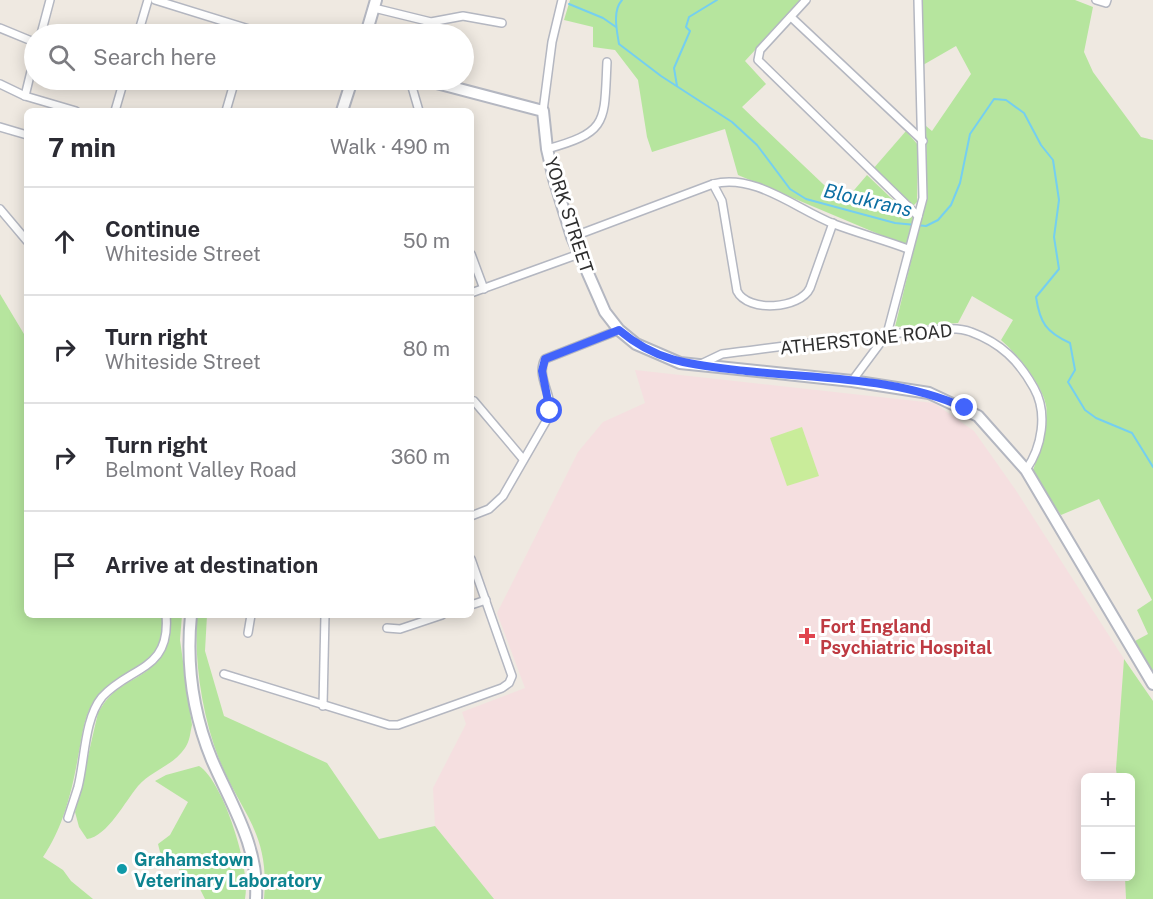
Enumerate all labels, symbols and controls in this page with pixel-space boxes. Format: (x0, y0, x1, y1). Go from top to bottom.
search box (24, 24, 474, 90)
icon: search (45, 41, 78, 74)
text: Search here (93, 44, 217, 70)
text: 7 min (48, 132, 116, 163)
text: Walk · 490 m (330, 135, 450, 159)
street label: YORK STREET (540, 154, 598, 276)
water label: Bloukrans (821, 178, 915, 222)
text: Continue (105, 216, 200, 242)
icon: ahead (48, 225, 81, 258)
text: 50 m (403, 229, 450, 253)
text: Whiteside Street (105, 242, 261, 266)
street label: ATHERSTONE ROAD (779, 320, 953, 358)
text: Turn right (105, 324, 208, 350)
icon: right (48, 333, 81, 366)
text: 80 m (403, 337, 450, 361)
text: Whiteside Street (105, 350, 261, 374)
route end (951, 394, 977, 420)
route start (536, 397, 562, 423)
text: Turn right (105, 432, 208, 458)
icon: right (48, 441, 81, 474)
text: 360 m (391, 445, 450, 469)
text: Belmont Valley Road (105, 458, 297, 482)
icon: arrive (48, 549, 81, 582)
text: Arrive at destination (105, 552, 318, 578)
place label: Fort England Psychiatric Hospital (820, 616, 992, 658)
marker: Fort England Psychiatric Hospital (798, 627, 816, 645)
map controls (1081, 773, 1135, 881)
button: + (1081, 773, 1135, 827)
button: − (1081, 827, 1135, 881)
place label: Grahamstown Veterinary Laboratory (134, 849, 322, 891)
marker: Grahamstown Veterinary Laboratory (115, 862, 129, 876)

